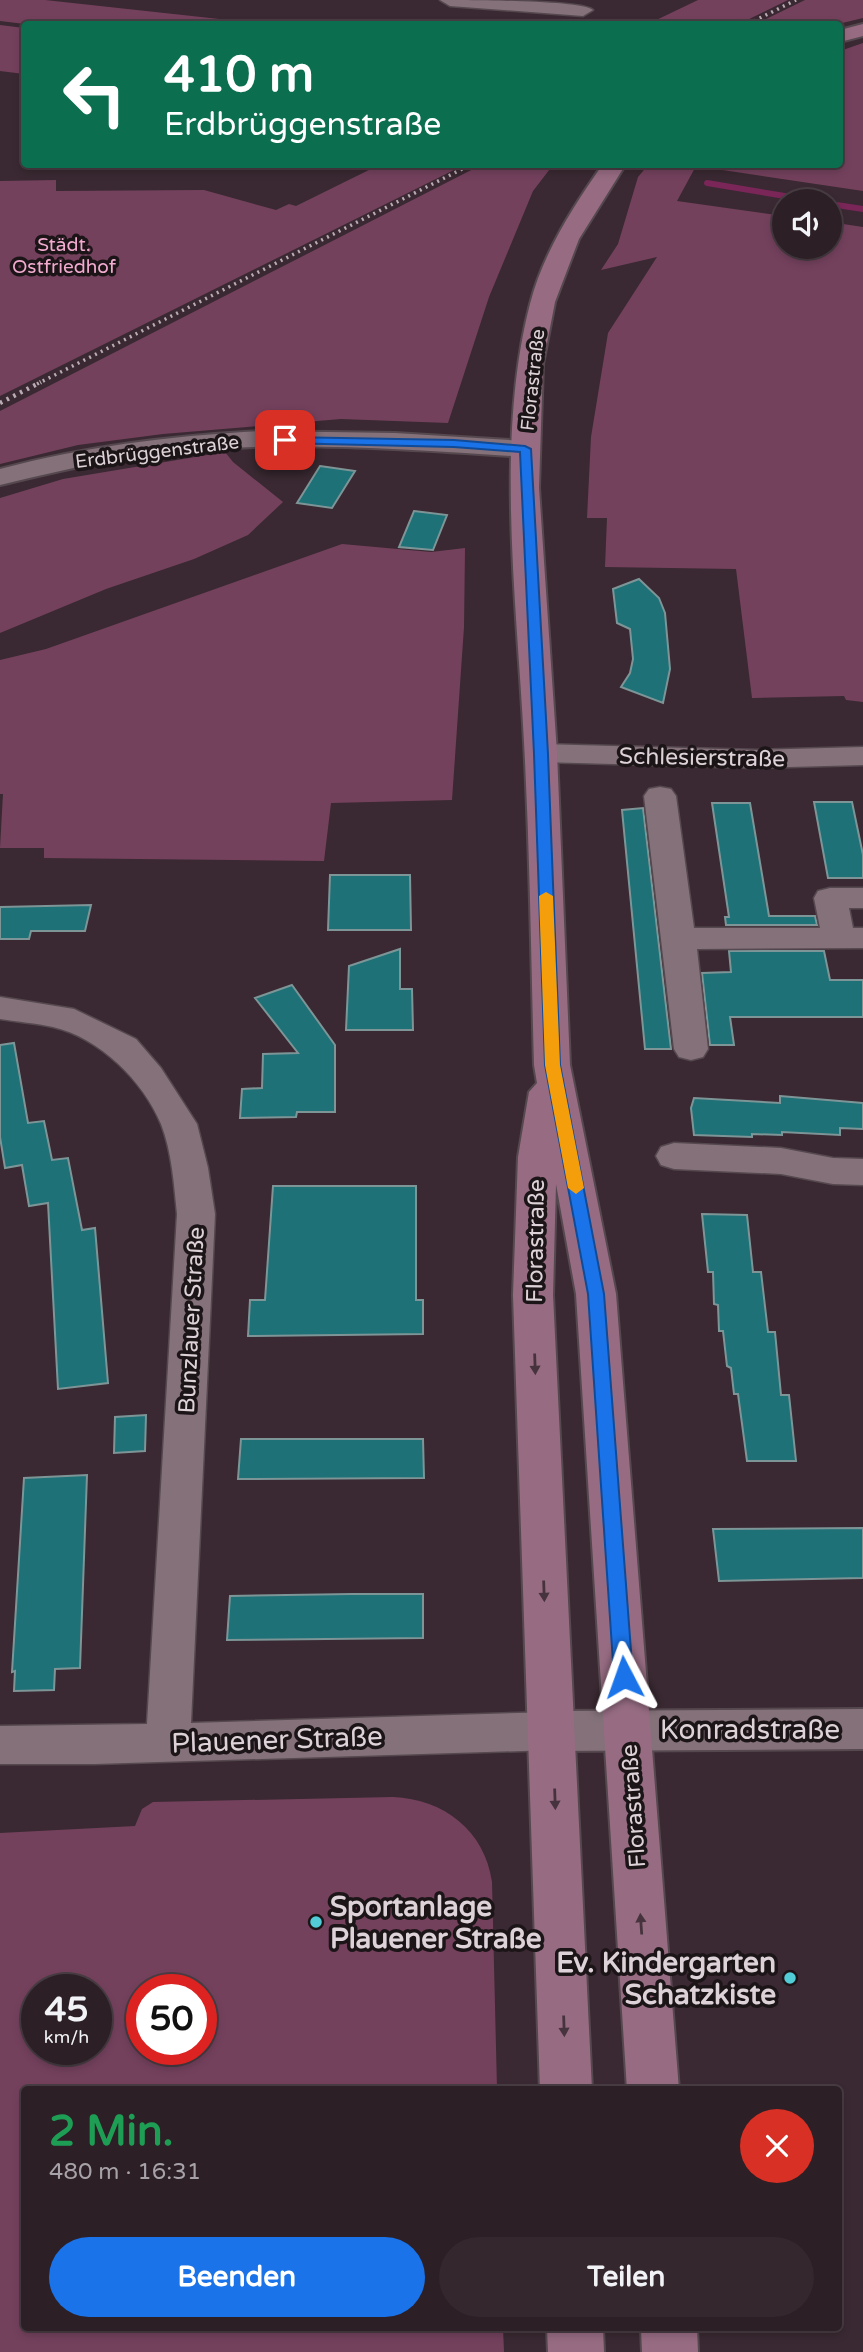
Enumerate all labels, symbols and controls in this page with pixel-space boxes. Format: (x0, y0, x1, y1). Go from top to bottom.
text: 410 m (164, 46, 314, 105)
icon: left (49, 49, 140, 140)
text: Erdbrüggenstraße (164, 106, 441, 144)
map controls (772, 189, 842, 259)
button: sound (772, 189, 842, 259)
park label: Städt. Ostfriedhof (12, 234, 117, 278)
street label: Florastraße (517, 328, 549, 432)
pin (255, 410, 315, 470)
icon: arrive (266, 421, 304, 459)
street label: Erdbrüggenstraße (74, 431, 240, 473)
street label: Schlesierstraße (619, 743, 785, 773)
street label: Florastraße (521, 1179, 551, 1303)
street label: Bunzlauer Straße (173, 1226, 211, 1414)
one-way arrow (530, 1353, 541, 1375)
one-way arrow (539, 1580, 550, 1602)
position arrow (587, 1640, 661, 1714)
street label: Konradstraße (660, 1713, 840, 1747)
street label: Plauener Straße (171, 1719, 383, 1761)
street label: Florastraße (616, 1743, 652, 1869)
one-way arrow (550, 1788, 561, 1810)
place label: Sportanlage Plauener Straße (330, 1890, 542, 1956)
one-way arrow (635, 1912, 646, 1934)
marker: Sportanlage Plauener Straße (308, 1914, 324, 1930)
place label: Ev. Kindergarten Schatzkiste (556, 1946, 776, 2012)
marker: Ev. Kindergarten Schatzkiste (782, 1970, 798, 1986)
speed limit sign: 50 (126, 1974, 217, 2065)
text: 45 (45, 1989, 88, 2031)
one-way arrow (558, 2016, 569, 2038)
text: km/h (44, 2026, 89, 2048)
text: 2 Min. (49, 2106, 173, 2157)
button: close (740, 2109, 814, 2183)
text: 480 m · 16:31 (49, 2158, 201, 2186)
button: Beenden (49, 2237, 425, 2317)
button: Teilen (439, 2237, 814, 2317)

